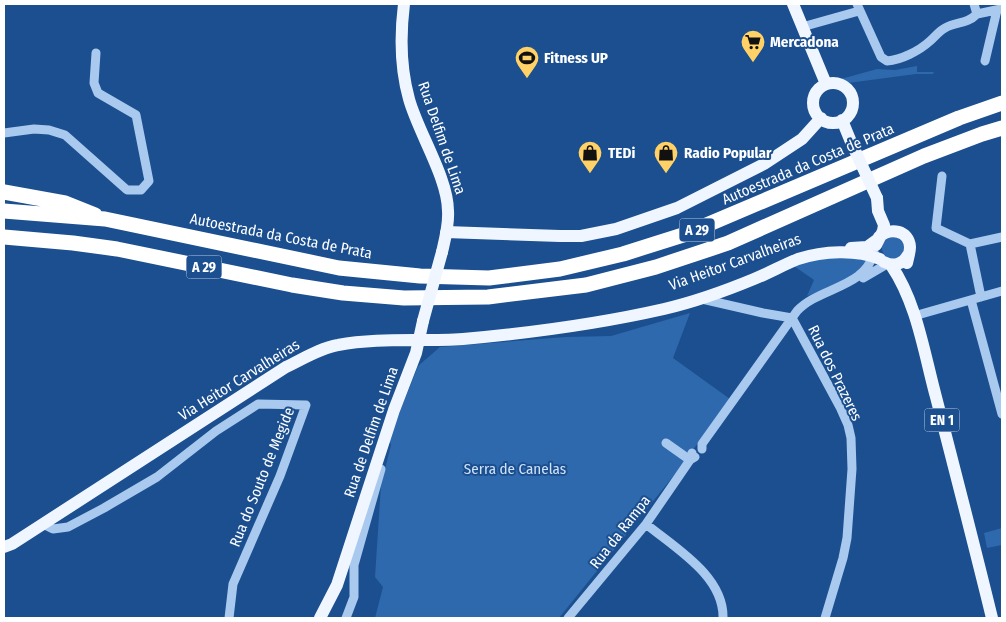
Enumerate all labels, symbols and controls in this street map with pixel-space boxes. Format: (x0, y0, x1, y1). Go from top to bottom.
supermarket icon: Mercadona (740, 29, 766, 63)
place label: Mercadona (770, 33, 839, 51)
sports icon: Fitness UP (514, 45, 540, 79)
place label: Fitness UP (544, 49, 608, 67)
street label: Rua Delfim de Lima (414, 79, 470, 197)
street label: Autoestrada da Costa de Prata (719, 120, 897, 208)
shop icon: TEDi (577, 140, 603, 174)
shop icon: Radio Popular (653, 140, 679, 174)
place label: TEDi (608, 144, 635, 162)
place label: Radio Popular (684, 144, 772, 162)
street label: Autoestrada da Costa de Prata (188, 210, 374, 262)
road number: A 29 (680, 218, 714, 242)
street label: Via Heitor Carvalheiras (667, 230, 803, 294)
road number: A 29 (186, 256, 222, 278)
street label: Rua dos Prazeres (804, 322, 866, 424)
street label: Via Heitor Carvalheiras (175, 336, 303, 424)
street label: Rua de Delfim de Lima (340, 364, 402, 500)
street label: Rua do Souto de Megide (226, 405, 298, 549)
road number: EN 1 (924, 408, 960, 432)
park label: Serra de Canelas (464, 460, 566, 478)
street label: Rua da Rampa (586, 492, 654, 572)

